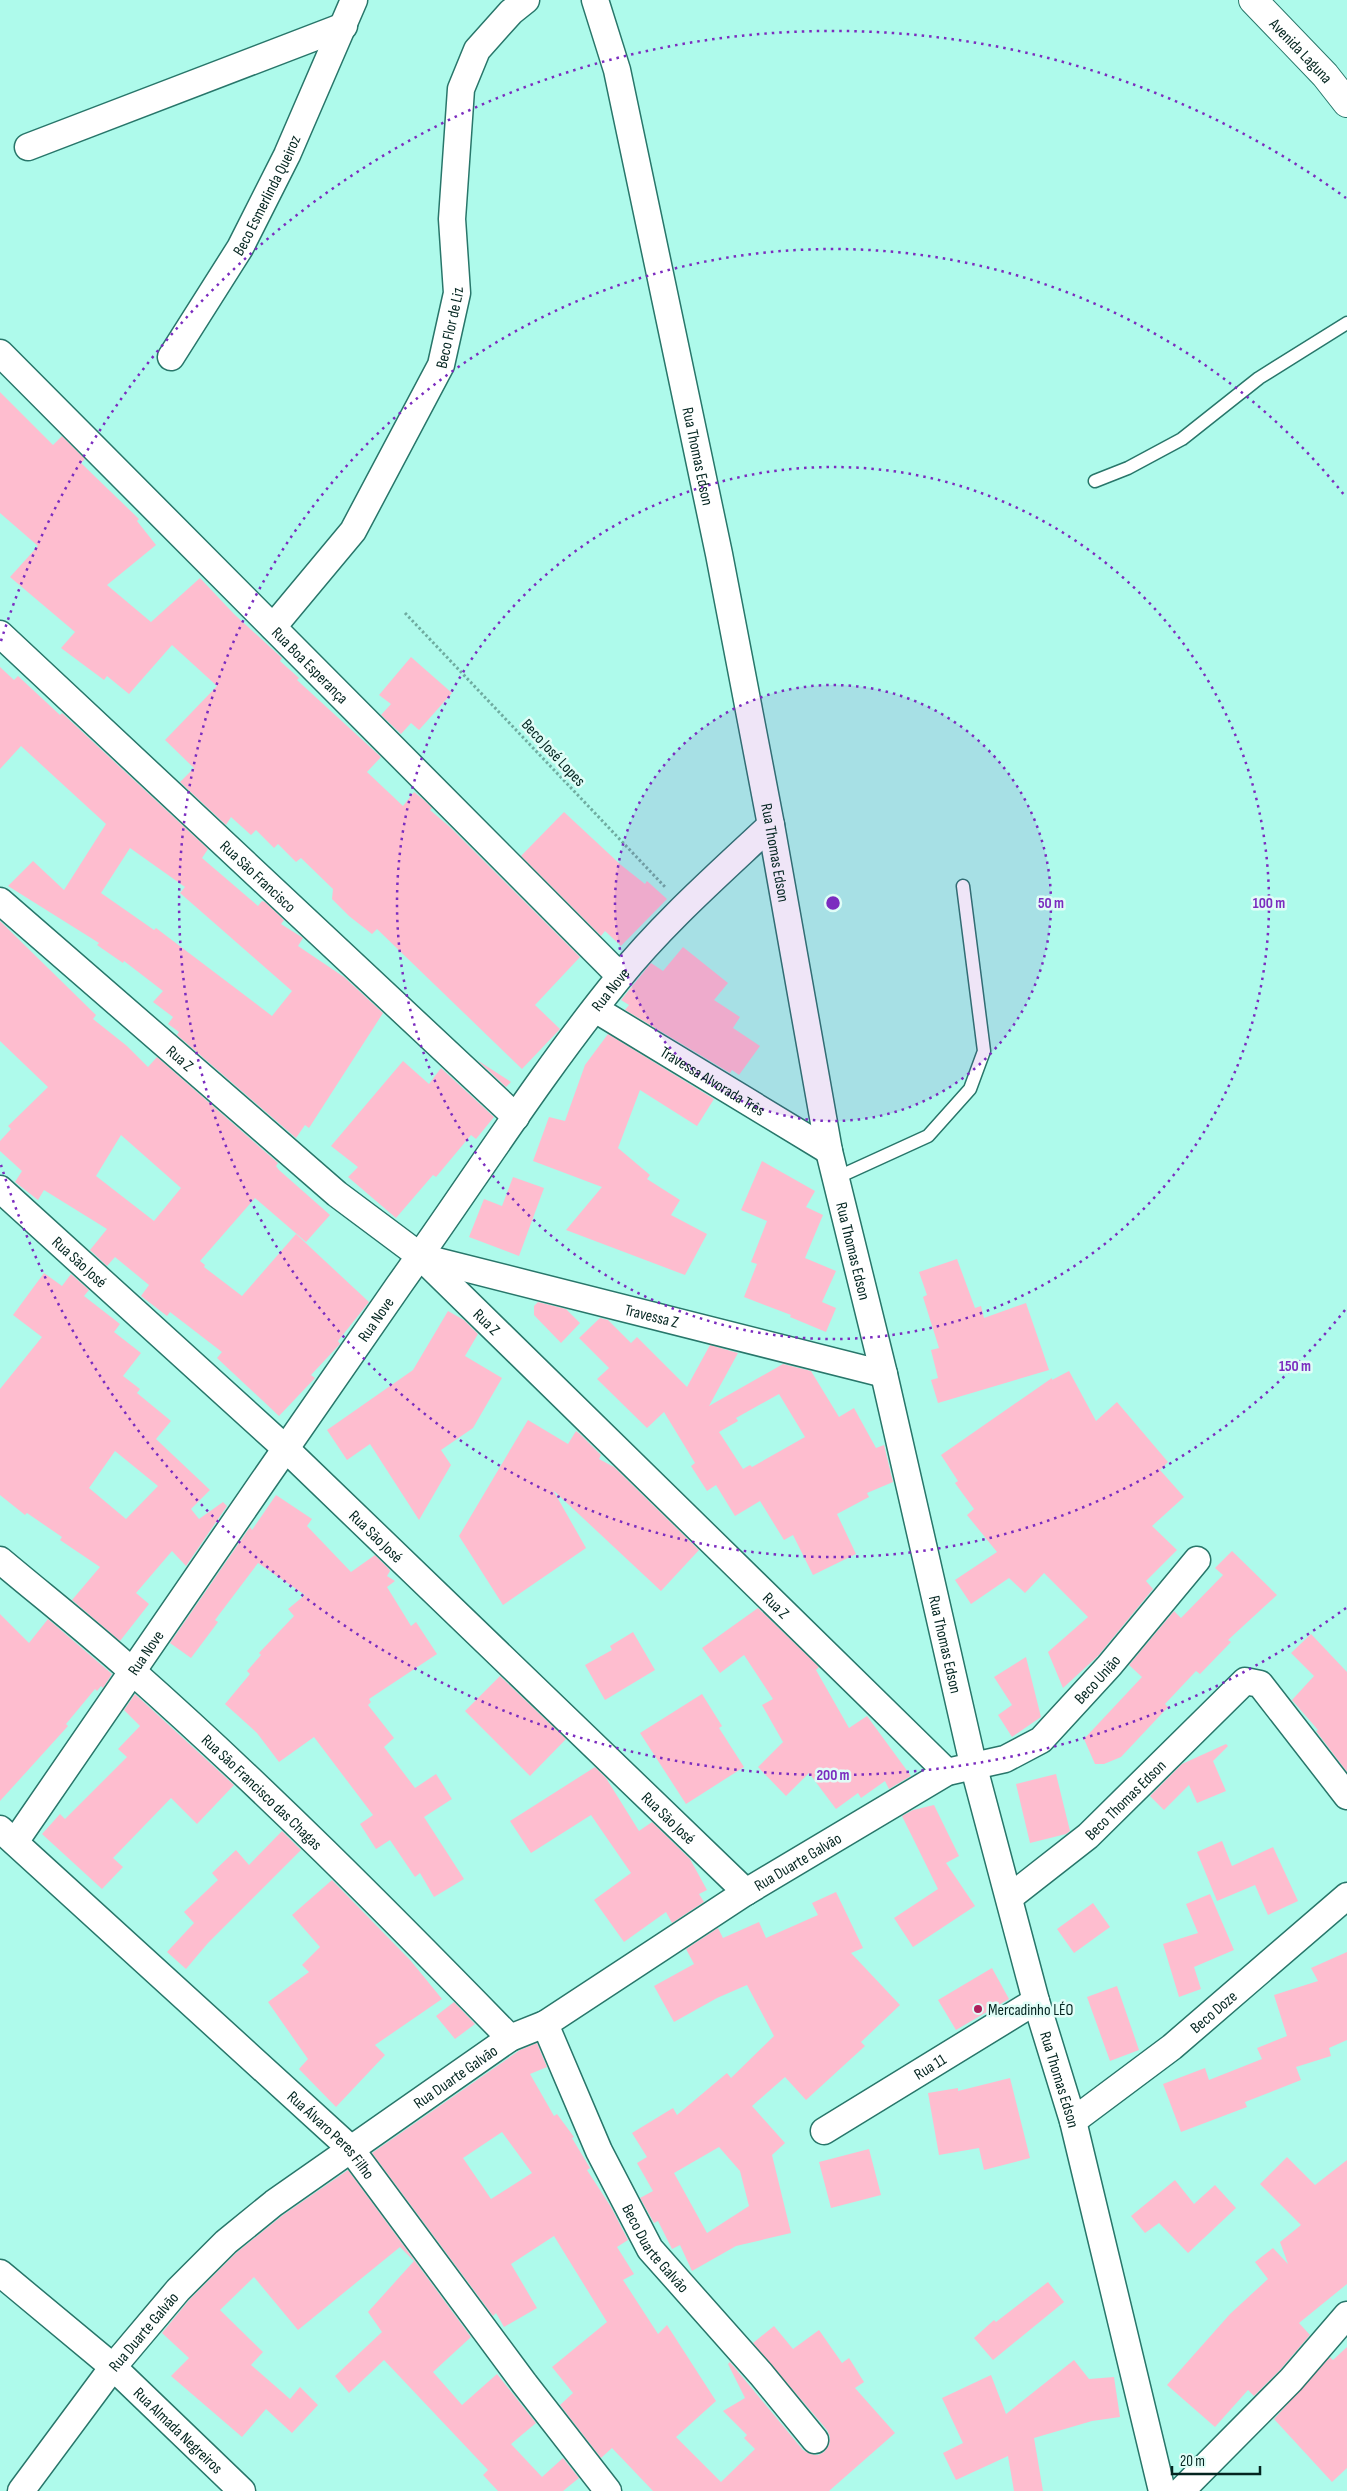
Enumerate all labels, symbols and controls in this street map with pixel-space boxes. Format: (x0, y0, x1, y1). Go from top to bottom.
street label: Avenida Laguna (1264, 14, 1336, 88)
street label: Beco Esmerlinda Queiroz (230, 133, 305, 260)
street label: Beco Flor de Liz (433, 286, 468, 370)
street label: Rua Thomas Edson (677, 406, 717, 507)
street label: Rua Boa Esperança (267, 624, 351, 708)
street label: Beco José Lopes (517, 715, 589, 791)
street label: Rua Thomas Edson (756, 802, 793, 904)
street label: Rua São Francisco (216, 837, 299, 917)
centre of rings (824, 894, 842, 912)
text: 50 m (1038, 894, 1064, 913)
text: 100 m (1253, 894, 1285, 913)
street label: Rua Nove (588, 965, 634, 1015)
street label: Rua Z (162, 1042, 197, 1076)
street label: Travessa Alvorada Três (657, 1043, 768, 1121)
street label: Rua Thomas Edson (831, 1201, 873, 1302)
street label: Rua São José (48, 1233, 110, 1292)
street label: Rua Nove (354, 1294, 399, 1346)
street label: Travessa Z (622, 1301, 681, 1333)
street label: Rua Z (469, 1306, 503, 1340)
text: 150 m (1279, 1357, 1311, 1376)
street label: Rua São José (345, 1507, 406, 1567)
street label: Rua Z (758, 1589, 793, 1623)
street label: Rua Thomas Edson (924, 1594, 965, 1695)
street label: Rua Nove (125, 1627, 169, 1679)
street label: Beco União (1071, 1652, 1125, 1708)
street label: Rua São Francisco das Chagas (197, 1731, 326, 1855)
street label: Beco Thomas Edson (1082, 1757, 1170, 1845)
text: 200 m (816, 1766, 850, 1785)
street label: Rua São José (637, 1789, 699, 1849)
street label: Rua Duarte Galvão (751, 1829, 845, 1896)
street label: Beco Doze (1187, 1987, 1241, 2038)
place label: Mercadinho LÉO (988, 2001, 1073, 2020)
marker: Mercadinho LÉO (972, 2003, 984, 2015)
street label: Rua Thomas Edson (1035, 2029, 1082, 2130)
street label: Rua Duarte Galvão (410, 2042, 502, 2113)
street label: Rua 11 (911, 2050, 950, 2084)
street label: Rua Álvaro Peres Filho (283, 2088, 378, 2183)
street label: Beco Duarte Galvão (617, 2201, 692, 2297)
street label: Rua Duarte Galvão (105, 2289, 183, 2376)
street label: Rua Almada Negreiros (129, 2384, 226, 2478)
scale bar (1172, 2444, 1260, 2476)
text: 20 m (1180, 2452, 1205, 2471)

